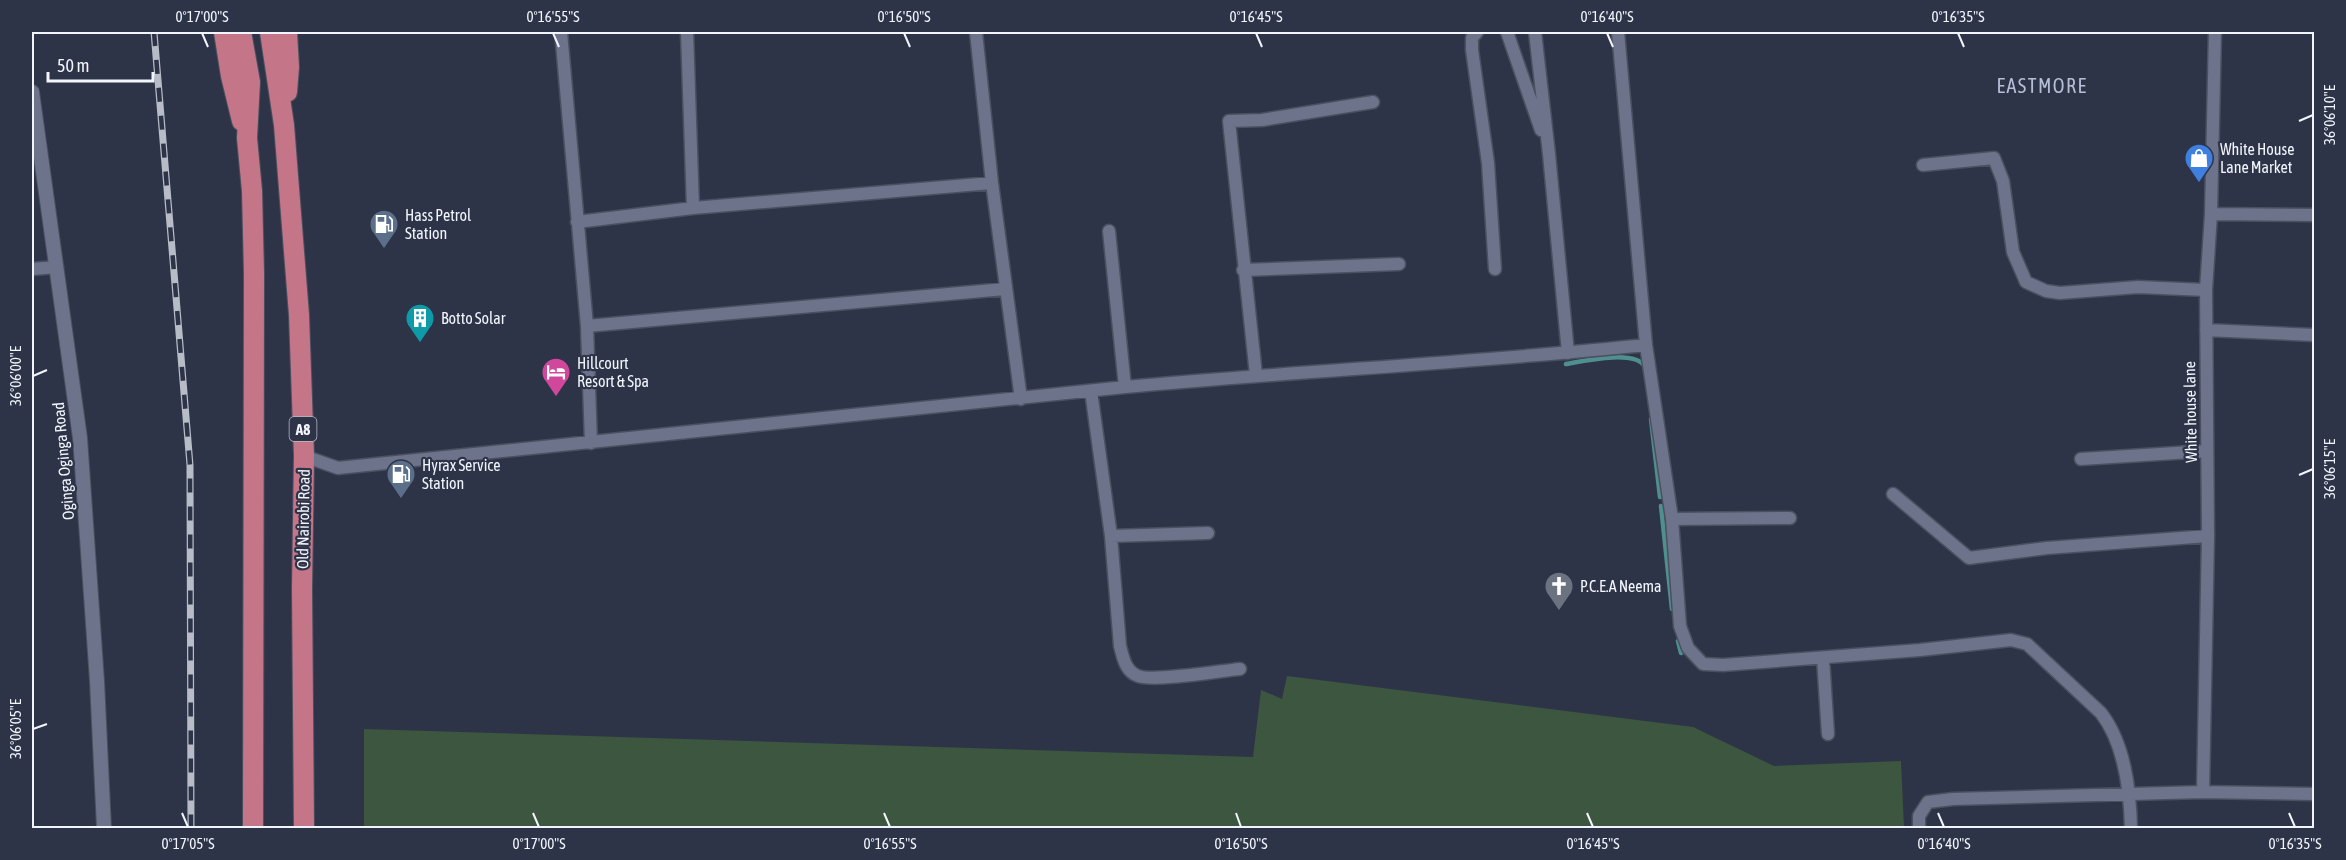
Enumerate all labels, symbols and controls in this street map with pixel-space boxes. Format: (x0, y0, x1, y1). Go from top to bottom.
text: 0°17'00"S (175, 8, 229, 25)
text: 0°16'55"S (526, 8, 580, 25)
text: 0°16'50"S (877, 8, 931, 25)
text: 0°16'45"S (1229, 8, 1283, 25)
text: 0°16'40"S (1580, 8, 1634, 25)
text: 0°16'35"S (1931, 8, 1985, 25)
scale bar (48, 45, 153, 83)
text: 50 m (57, 55, 89, 76)
district label: EASTMORE (1996, 74, 2088, 97)
text: 36°06'10"E (2321, 84, 2338, 145)
place label: White House Lane Market (2220, 140, 2294, 176)
shop icon: White House Lane Market (2183, 142, 2215, 184)
place label: Hass Petrol Station (405, 206, 472, 242)
fuel station icon: Hass Petrol Station (368, 208, 400, 250)
building icon: Botto Solar (404, 302, 436, 344)
place label: Botto Solar (441, 309, 506, 327)
text: 36°06'00"E (7, 345, 24, 406)
place label: Hillcourt Resort & Spa (577, 354, 649, 391)
hotel icon: Hillcourt Resort & Spa (540, 356, 572, 398)
street label: White house lane (2180, 361, 2200, 463)
street label: Oginga Oginga Road (49, 401, 78, 521)
road number: A8 (290, 417, 316, 441)
text: 36°06'15"E (2321, 438, 2338, 499)
place label: Hyrax Service Station (422, 456, 501, 492)
fuel station icon: Hyrax Service Station (385, 458, 417, 500)
street label: Old Nairobi Road (293, 469, 313, 569)
church icon: P.C.E.A Neema (1543, 570, 1575, 612)
place label: P.C.E.A Neema (1580, 577, 1662, 595)
text: 36°06'05"E (7, 698, 24, 759)
text: 0°17'05"S (161, 835, 215, 852)
text: 0°17'00"S (512, 835, 566, 852)
text: 0°16'55"S (863, 835, 917, 852)
text: 0°16'50"S (1214, 835, 1268, 852)
text: 0°16'45"S (1566, 835, 1620, 852)
text: 0°16'40"S (1917, 835, 1971, 852)
text: 0°16'35"S (2268, 835, 2322, 852)

